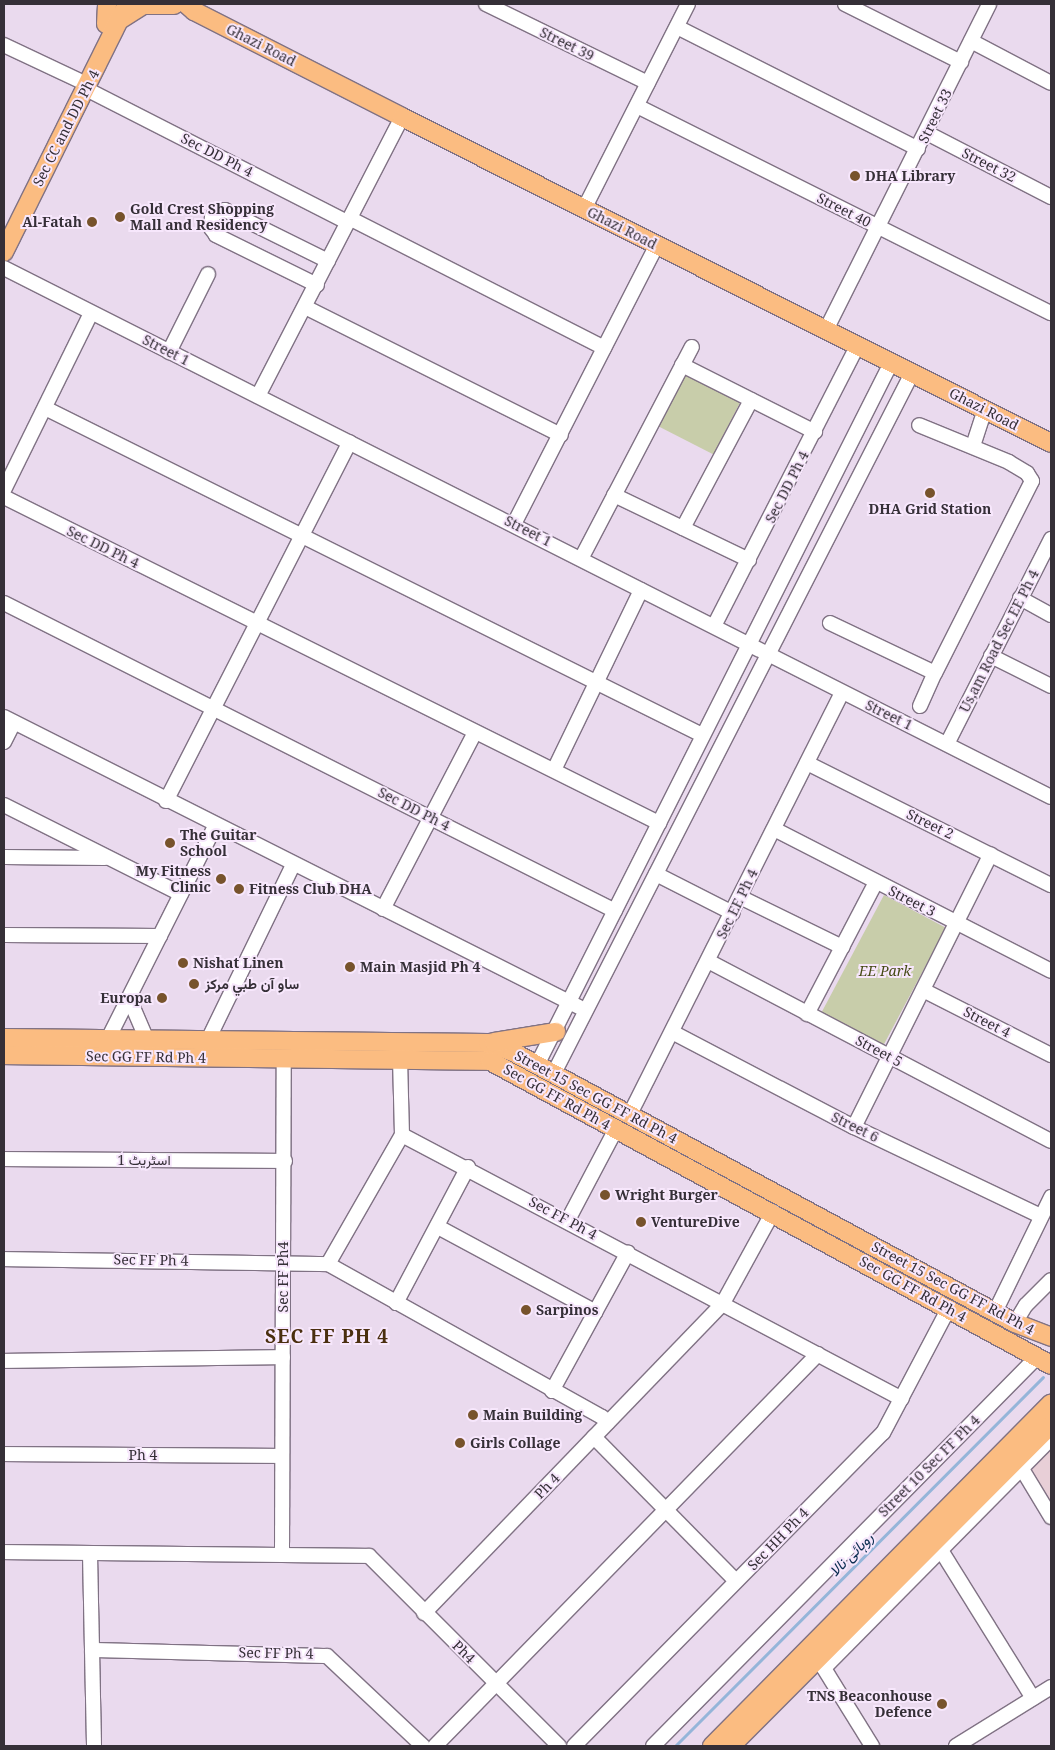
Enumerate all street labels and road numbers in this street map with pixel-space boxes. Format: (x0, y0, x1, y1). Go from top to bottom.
street label: Ghazi Road (223, 20, 299, 70)
street label: Street 39 (537, 24, 597, 64)
street label: Sec CC and DD Ph 4 (29, 67, 103, 189)
street label: Street 33 (915, 86, 955, 146)
street label: Sec DD Ph 4 (178, 130, 256, 180)
street label: Street 32 (959, 144, 1019, 186)
street label: Street 40 (814, 189, 874, 231)
street label: Ghazi Road (584, 203, 660, 253)
street label: Street 1 (140, 331, 192, 369)
street label: Ghazi Road (946, 384, 1022, 434)
street label: Sec DD Ph 4 (762, 448, 812, 526)
street label: Street 1 (502, 512, 554, 550)
street label: Sec DD Ph 4 (64, 522, 142, 572)
street label: Us,am Road Sec EE Ph 4 (956, 567, 1042, 715)
street label: Street 1 (863, 696, 915, 734)
street label: Sec DD Ph 4 (375, 784, 453, 834)
street label: Street 2 (904, 805, 956, 843)
street label: Sec EE Ph 4 (713, 866, 761, 942)
street label: Street 3 (886, 882, 938, 920)
street label: Street 4 (961, 1003, 1013, 1041)
street label: Street 5 (853, 1032, 905, 1070)
street label: Street 15 Sec GG FF Rd Ph 4 (512, 1047, 680, 1147)
street label: Sec GG FF Rd Ph 4 (86, 1048, 206, 1066)
street label: Sec GG FF Rd Ph 4 (501, 1061, 613, 1133)
street label: Street 6 (829, 1108, 881, 1146)
street label: اسٹریٹ 1 (117, 1152, 171, 1168)
street label: Sec FF Ph 4 (526, 1193, 600, 1243)
street label: Street 15 Sec GG FF Rd Ph 4 (869, 1238, 1037, 1338)
street label: Sec FF Ph4 (275, 1242, 291, 1312)
street label: Sec FF Ph 4 (114, 1251, 188, 1269)
street label: Sec GG FF Rd Ph 4 (857, 1253, 969, 1325)
street label: Street 10 Sec FF Ph 4 (875, 1412, 983, 1520)
street label: Ph 4 (129, 1447, 157, 1463)
street label: Ph 4 (531, 1470, 563, 1502)
street label: Sec HH Ph 4 (744, 1504, 812, 1574)
street label: Ph4 (449, 1637, 479, 1667)
street label: Sec FF Ph 4 (239, 1644, 313, 1662)

